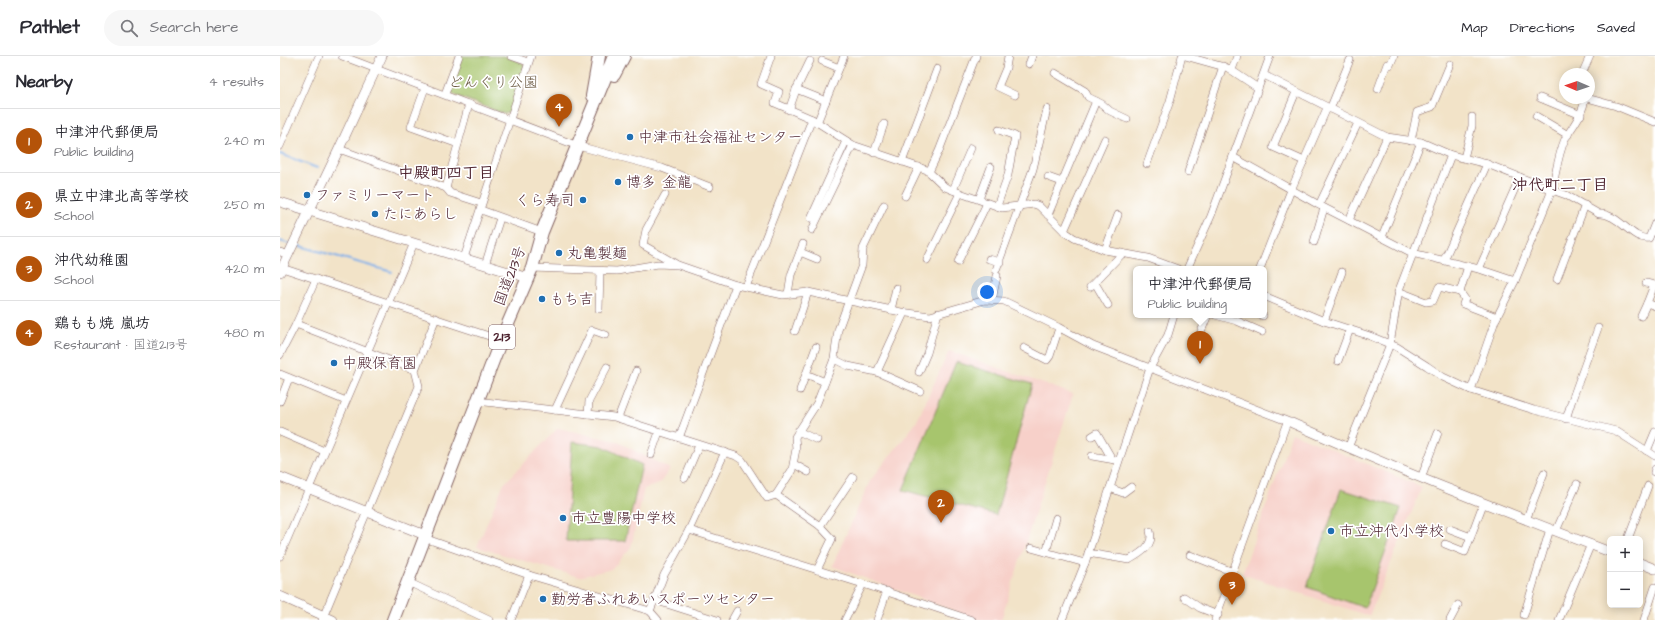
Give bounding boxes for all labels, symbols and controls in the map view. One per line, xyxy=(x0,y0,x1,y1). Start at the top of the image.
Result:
search box xyxy=(104,10,384,46)
text: Pathlet xyxy=(20,14,80,41)
icon: search xyxy=(118,17,140,39)
text: Search here xyxy=(150,17,238,38)
text: Map xyxy=(1461,18,1488,38)
text: Directions xyxy=(1510,18,1575,38)
text: Saved xyxy=(1597,18,1635,38)
north arrow xyxy=(1559,68,1595,104)
text: Nearby xyxy=(16,70,73,94)
park label: どんぐり公園 xyxy=(448,72,538,93)
text: 4 results xyxy=(209,73,264,91)
pin: 4 xyxy=(546,94,572,127)
text: 中津沖代郵便局 xyxy=(54,122,159,143)
place label: 中津市社会福祉センター xyxy=(638,127,802,148)
text: 1 xyxy=(28,132,30,150)
text: 240 m xyxy=(224,132,264,150)
marker: 中津市社会福祉センター xyxy=(625,132,635,142)
text: Public building xyxy=(54,143,133,161)
district label: 中殿町四丁目 xyxy=(398,162,494,184)
place label: 博多 金龍 xyxy=(626,172,692,193)
district label: 沖代町二丁目 xyxy=(1512,174,1608,196)
marker: 博多 金龍 xyxy=(613,177,623,187)
place label: ファミリーマート xyxy=(315,185,435,206)
text: 県立中津北高等学校 xyxy=(54,186,189,207)
marker: ファミリーマート xyxy=(302,190,312,200)
place label: くら寿司 xyxy=(515,190,575,211)
marker: くら寿司 xyxy=(578,195,588,205)
text: 2 xyxy=(25,196,33,214)
text: 250 m xyxy=(224,196,264,214)
place label: たにあらし xyxy=(383,204,458,225)
text: School xyxy=(54,207,94,225)
marker: たにあらし xyxy=(370,209,380,219)
street label: 国道213号 xyxy=(489,243,531,309)
place label: 丸亀製麺 xyxy=(567,243,627,264)
marker: 丸亀製麺 xyxy=(554,248,564,258)
text: 沖代幼稚園 xyxy=(54,250,129,271)
text: 3 xyxy=(26,260,32,278)
text: 420 m xyxy=(224,260,264,278)
popup xyxy=(1133,266,1267,318)
text: School xyxy=(54,271,94,289)
text: 中津沖代郵便局 xyxy=(1147,274,1253,295)
your location xyxy=(977,282,997,302)
place label: もち吉 xyxy=(550,289,594,310)
marker: もち吉 xyxy=(537,294,547,304)
text: Public building xyxy=(1147,295,1227,313)
text: 鶏もも焼 嵐坊 xyxy=(54,313,150,334)
text: 4 xyxy=(25,324,33,342)
text: 480 m xyxy=(223,324,264,342)
road number: 213 xyxy=(489,325,515,349)
pin: 1 xyxy=(1187,331,1213,364)
text: Restaurant · 国道213号 xyxy=(54,336,188,354)
place label: 中殿保育園 xyxy=(342,353,417,374)
marker: 中殿保育園 xyxy=(329,358,339,368)
pin: 2 xyxy=(928,490,954,523)
place label: 市立豊陽中学校 xyxy=(571,508,676,529)
marker: 市立豊陽中学校 xyxy=(558,513,568,523)
place label: 市立沖代小学校 xyxy=(1339,521,1444,542)
marker: 市立沖代小学校 xyxy=(1326,526,1336,536)
map controls xyxy=(1607,536,1643,608)
button: + xyxy=(1607,536,1643,572)
pin: 3 xyxy=(1219,572,1245,605)
button: − xyxy=(1607,572,1643,608)
place label: 勤労者ふれあいスポーツセンター xyxy=(551,589,775,610)
marker: 勤労者ふれあいスポーツセンター xyxy=(538,594,548,604)

